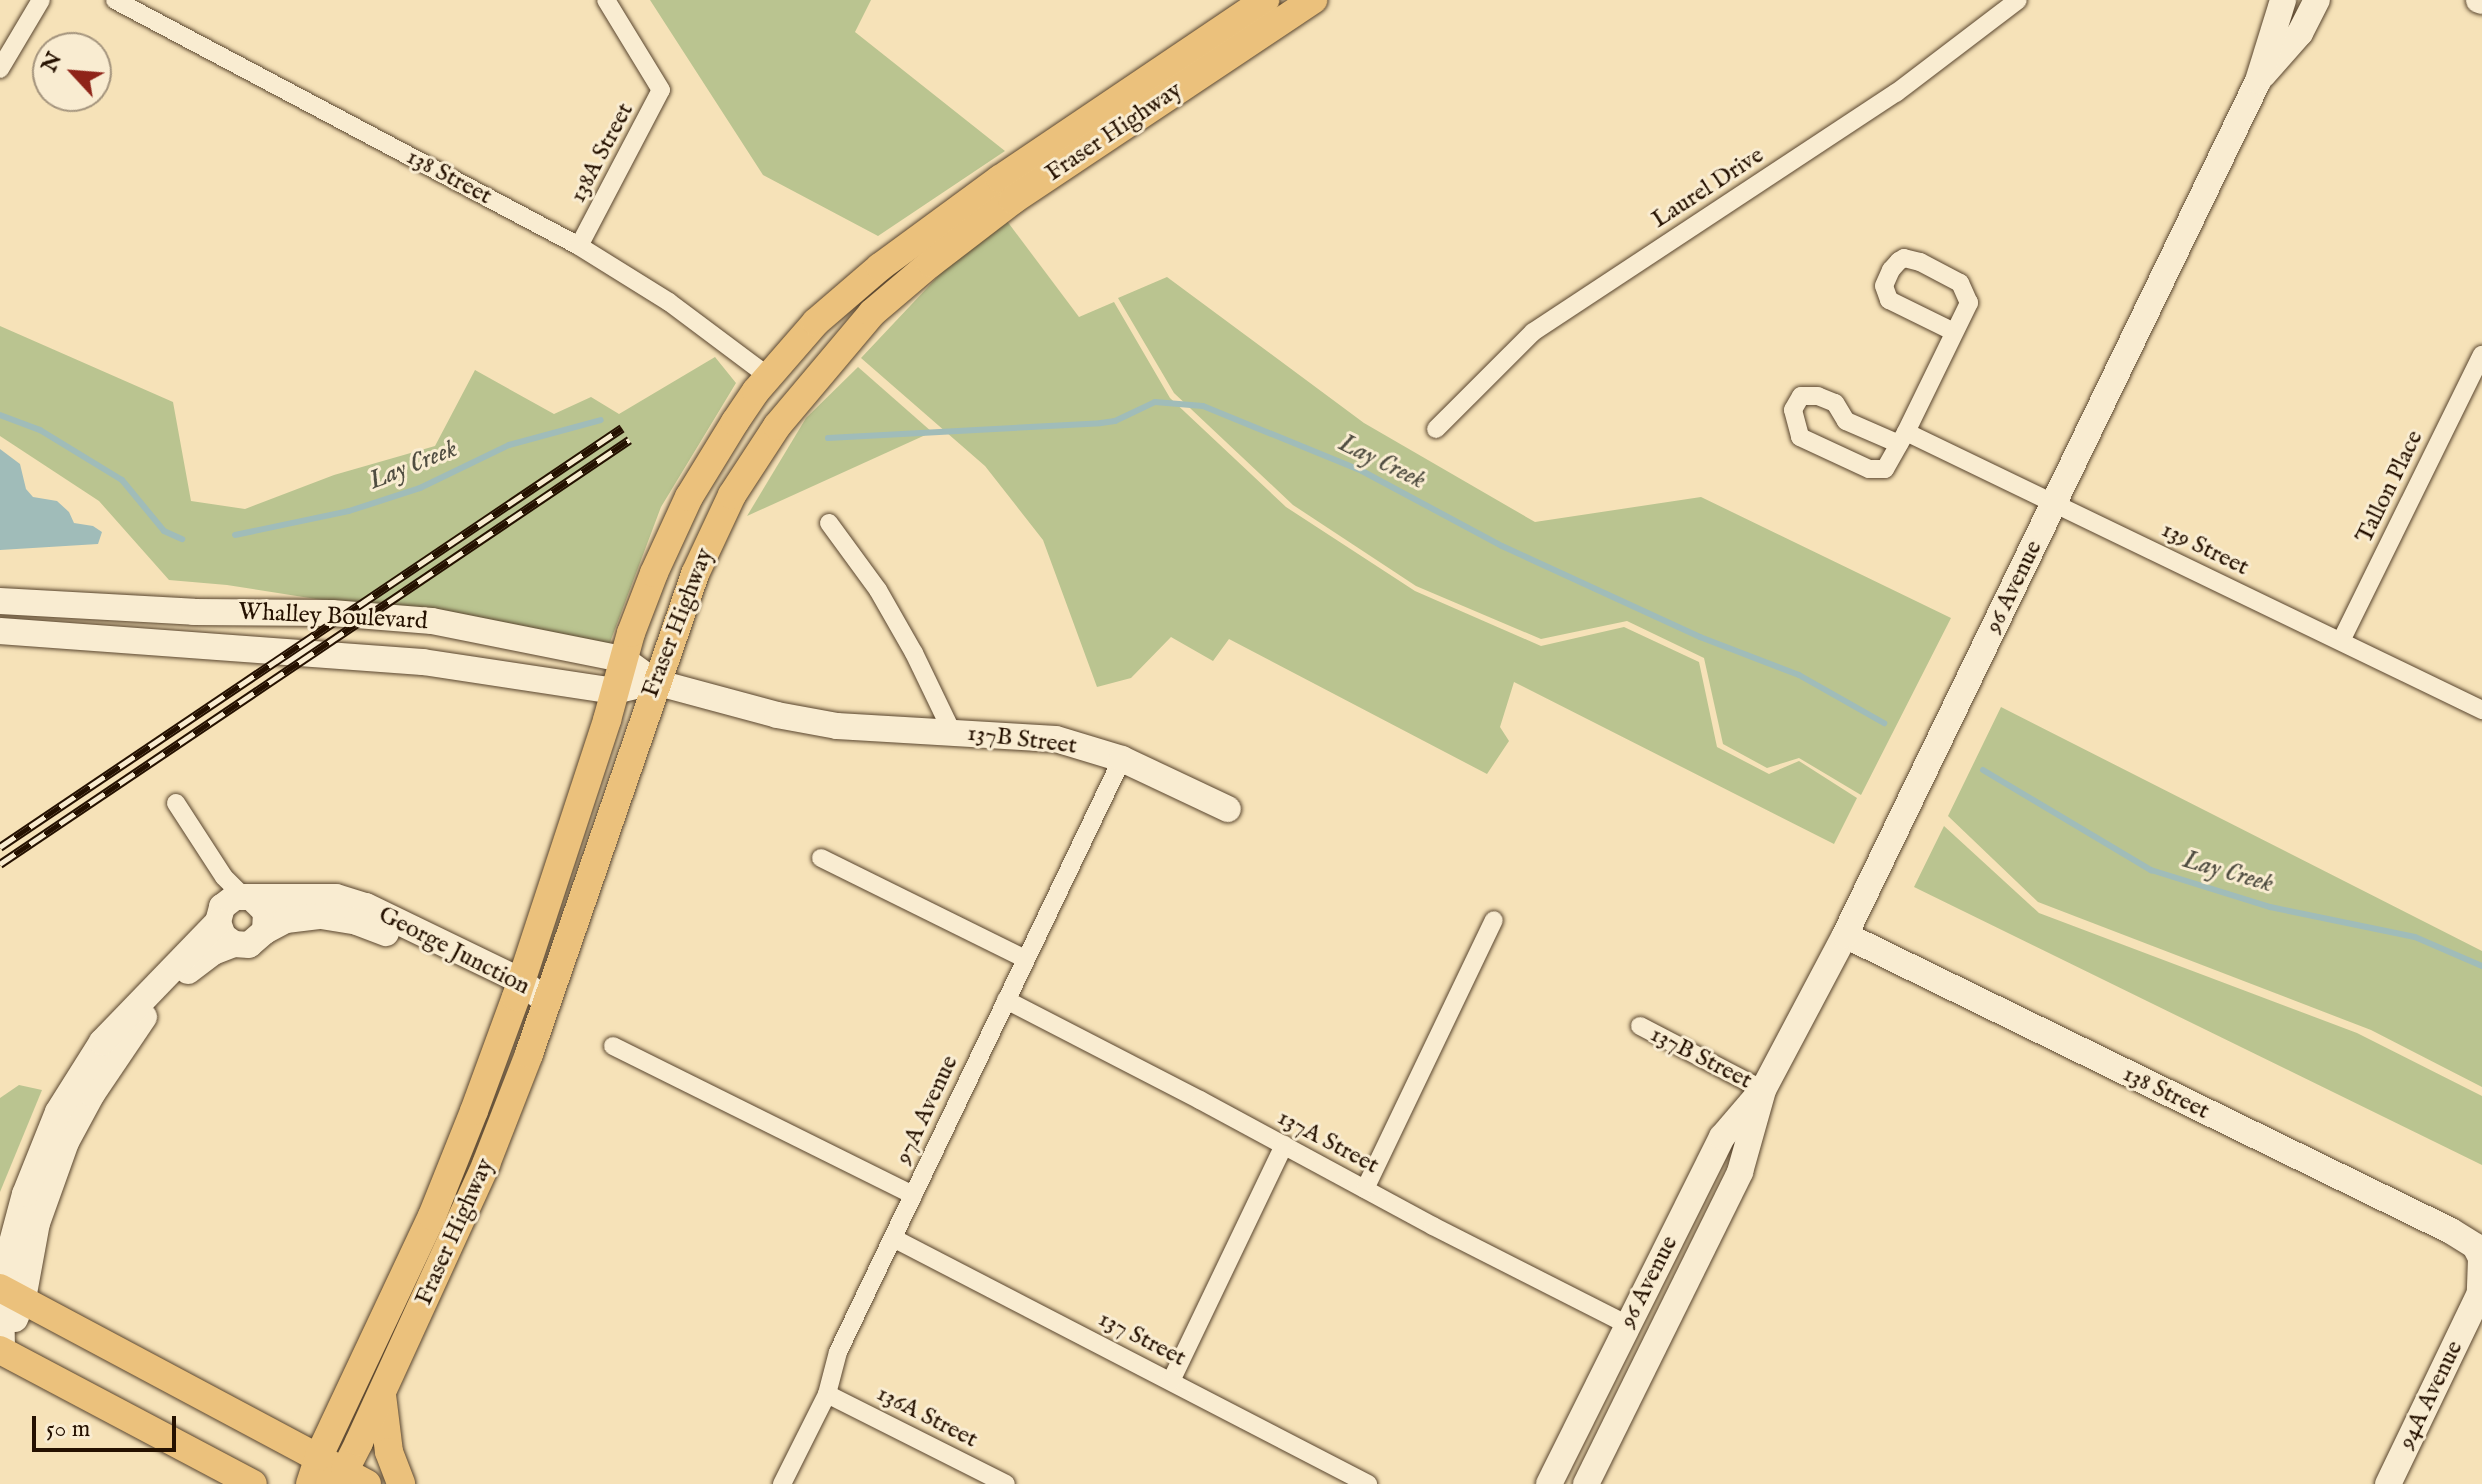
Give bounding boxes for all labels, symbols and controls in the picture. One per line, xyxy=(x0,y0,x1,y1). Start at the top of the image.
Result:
north arrow xyxy=(32,32,112,112)
text: N xyxy=(35,48,69,77)
street label: Fraser Highway xyxy=(1041,76,1187,188)
street label: 138A Street xyxy=(564,98,640,208)
street label: Laurel Drive xyxy=(1647,141,1769,235)
street label: 138 Street xyxy=(402,143,496,211)
street label: Tallon Place xyxy=(2350,426,2430,548)
water label: Lay Creek xyxy=(1334,428,1430,496)
water label: Lay Creek xyxy=(364,433,462,497)
street label: 139 Street xyxy=(2157,516,2253,582)
street label: 96 Avenue xyxy=(1979,536,2049,638)
street label: Fraser Highway xyxy=(636,544,720,702)
street label: Whalley Boulevard xyxy=(238,598,428,636)
street label: 137B Street xyxy=(966,719,1078,761)
water label: Lay Creek xyxy=(2179,844,2277,900)
street label: George Junction xyxy=(374,901,534,1001)
street label: 137B Street xyxy=(1646,1020,1756,1096)
street label: 97A Avenue xyxy=(889,1051,965,1169)
street label: 138 Street xyxy=(2118,1060,2214,1126)
street label: 137A Street xyxy=(1273,1103,1383,1181)
street label: Fraser Highway xyxy=(410,1154,500,1310)
street label: 96 Avenue xyxy=(1614,1231,1684,1333)
street label: 137 Street xyxy=(1094,1305,1190,1373)
street label: 94A Avenue xyxy=(2392,1336,2470,1454)
street label: 136A Street xyxy=(872,1379,982,1455)
scale bar xyxy=(36,1400,180,1450)
text: 50 m xyxy=(46,1414,90,1445)

